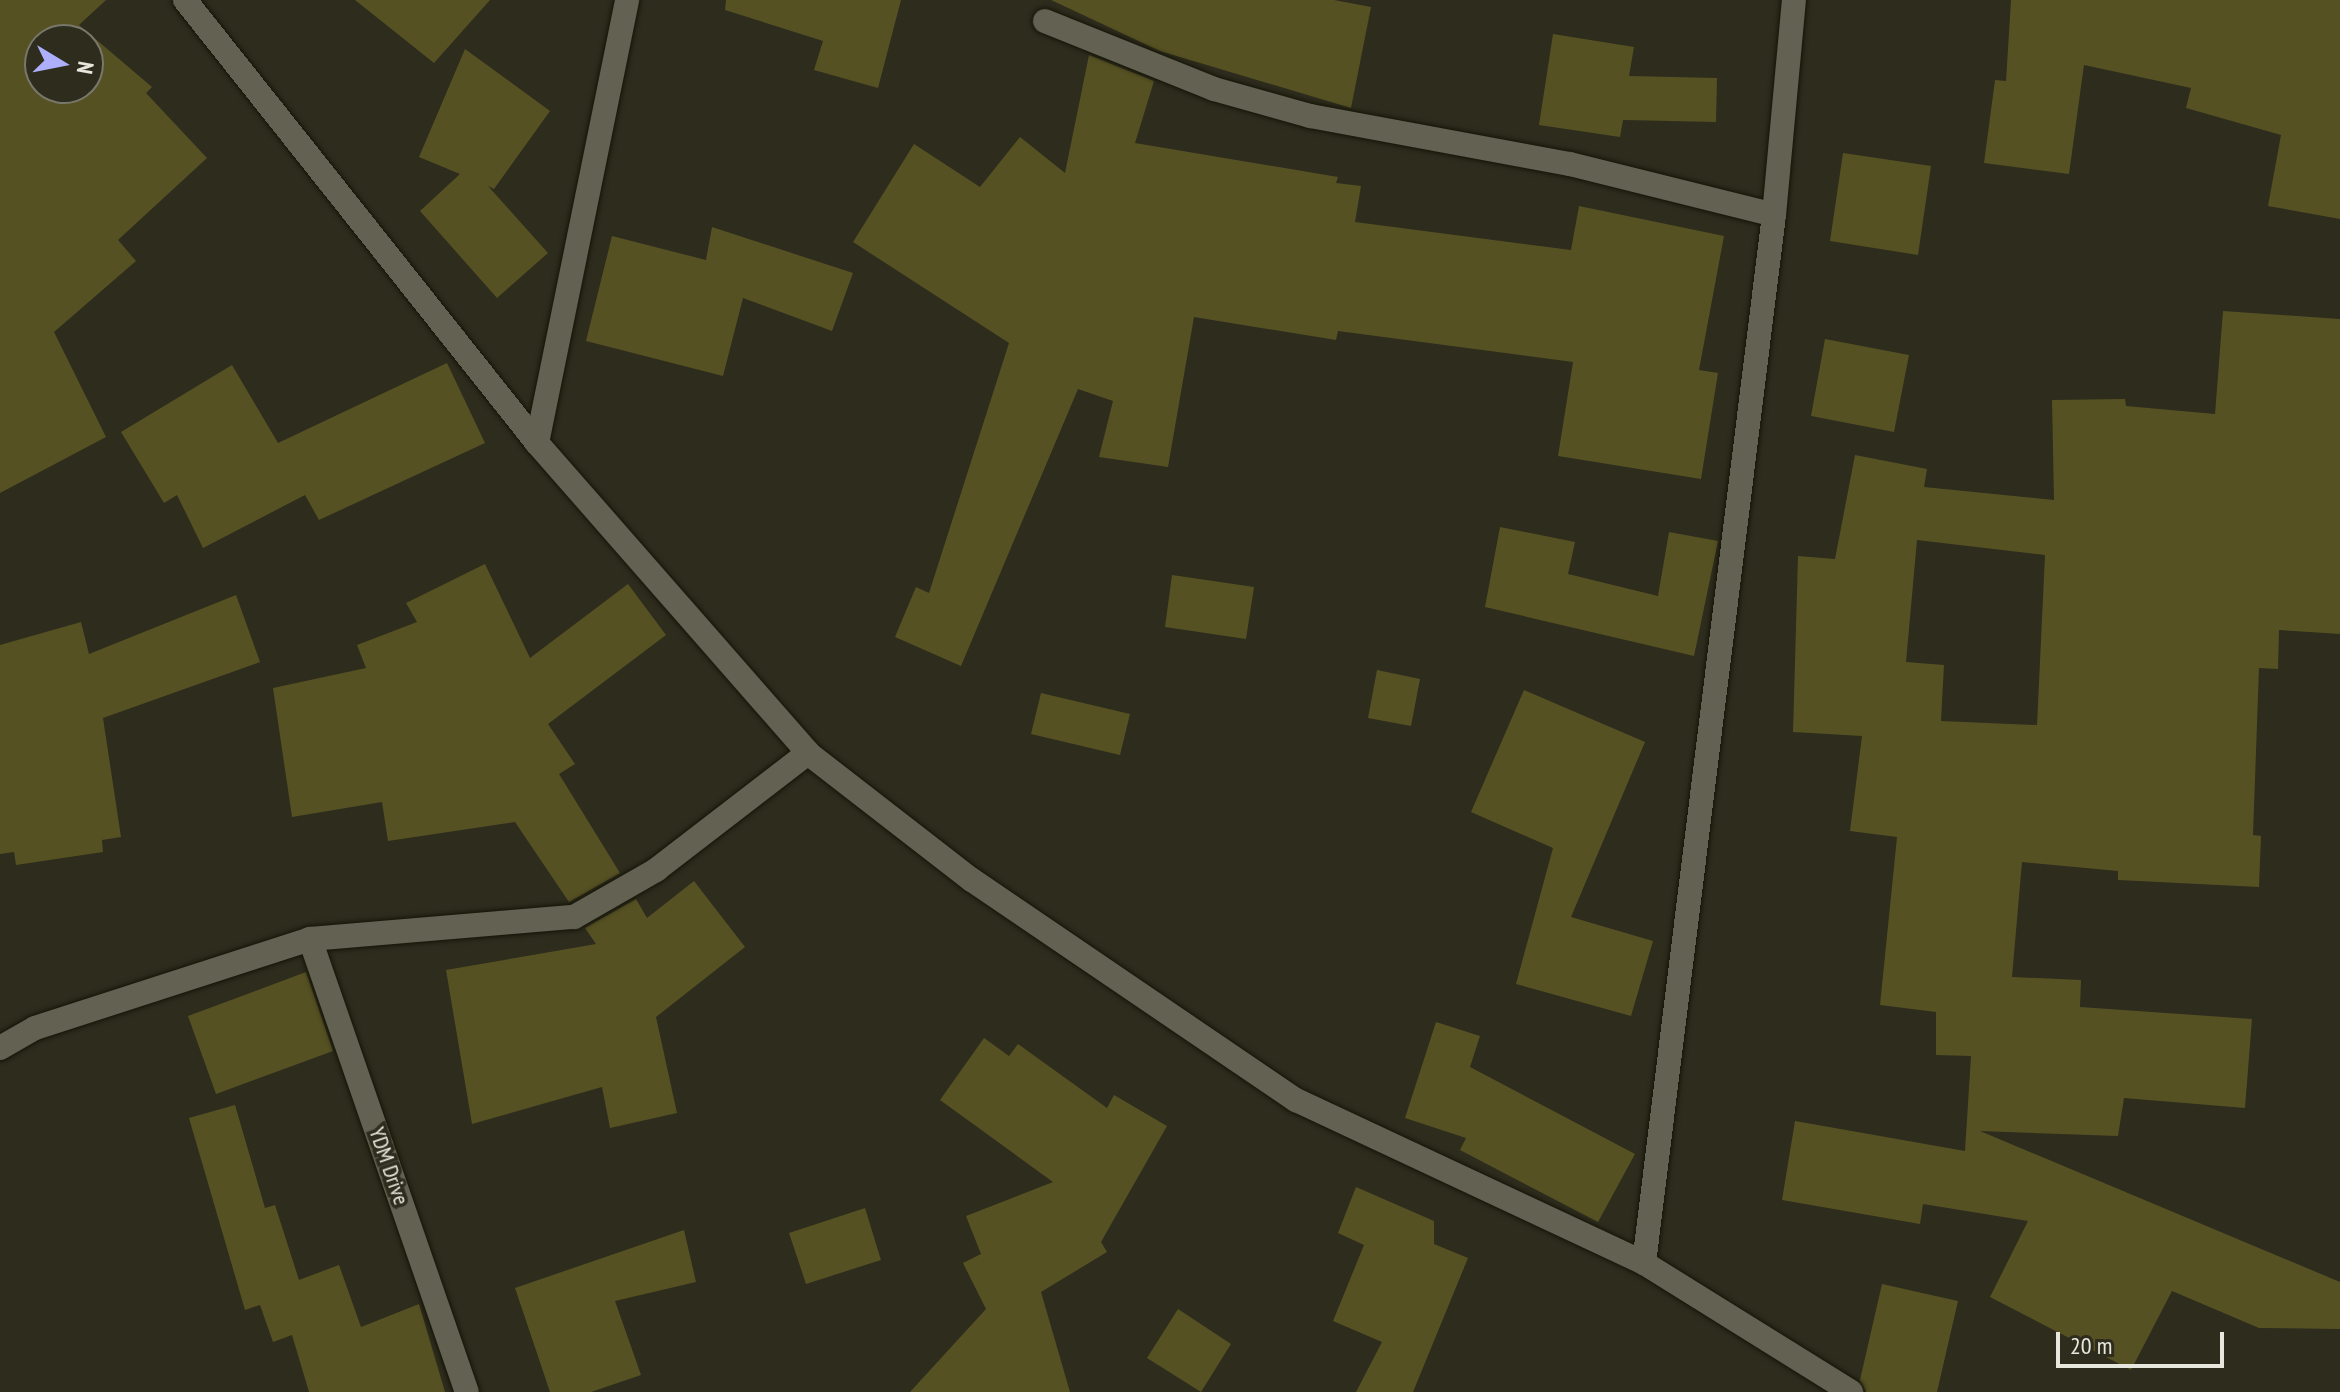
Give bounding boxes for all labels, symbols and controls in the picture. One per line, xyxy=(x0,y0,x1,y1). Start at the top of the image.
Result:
north arrow xyxy=(24,24,104,104)
text: N xyxy=(71,60,100,76)
street label: YDM Drive xyxy=(363,1124,415,1208)
scale bar xyxy=(2060,1316,2228,1366)
text: 20 m xyxy=(2070,1330,2112,1361)

